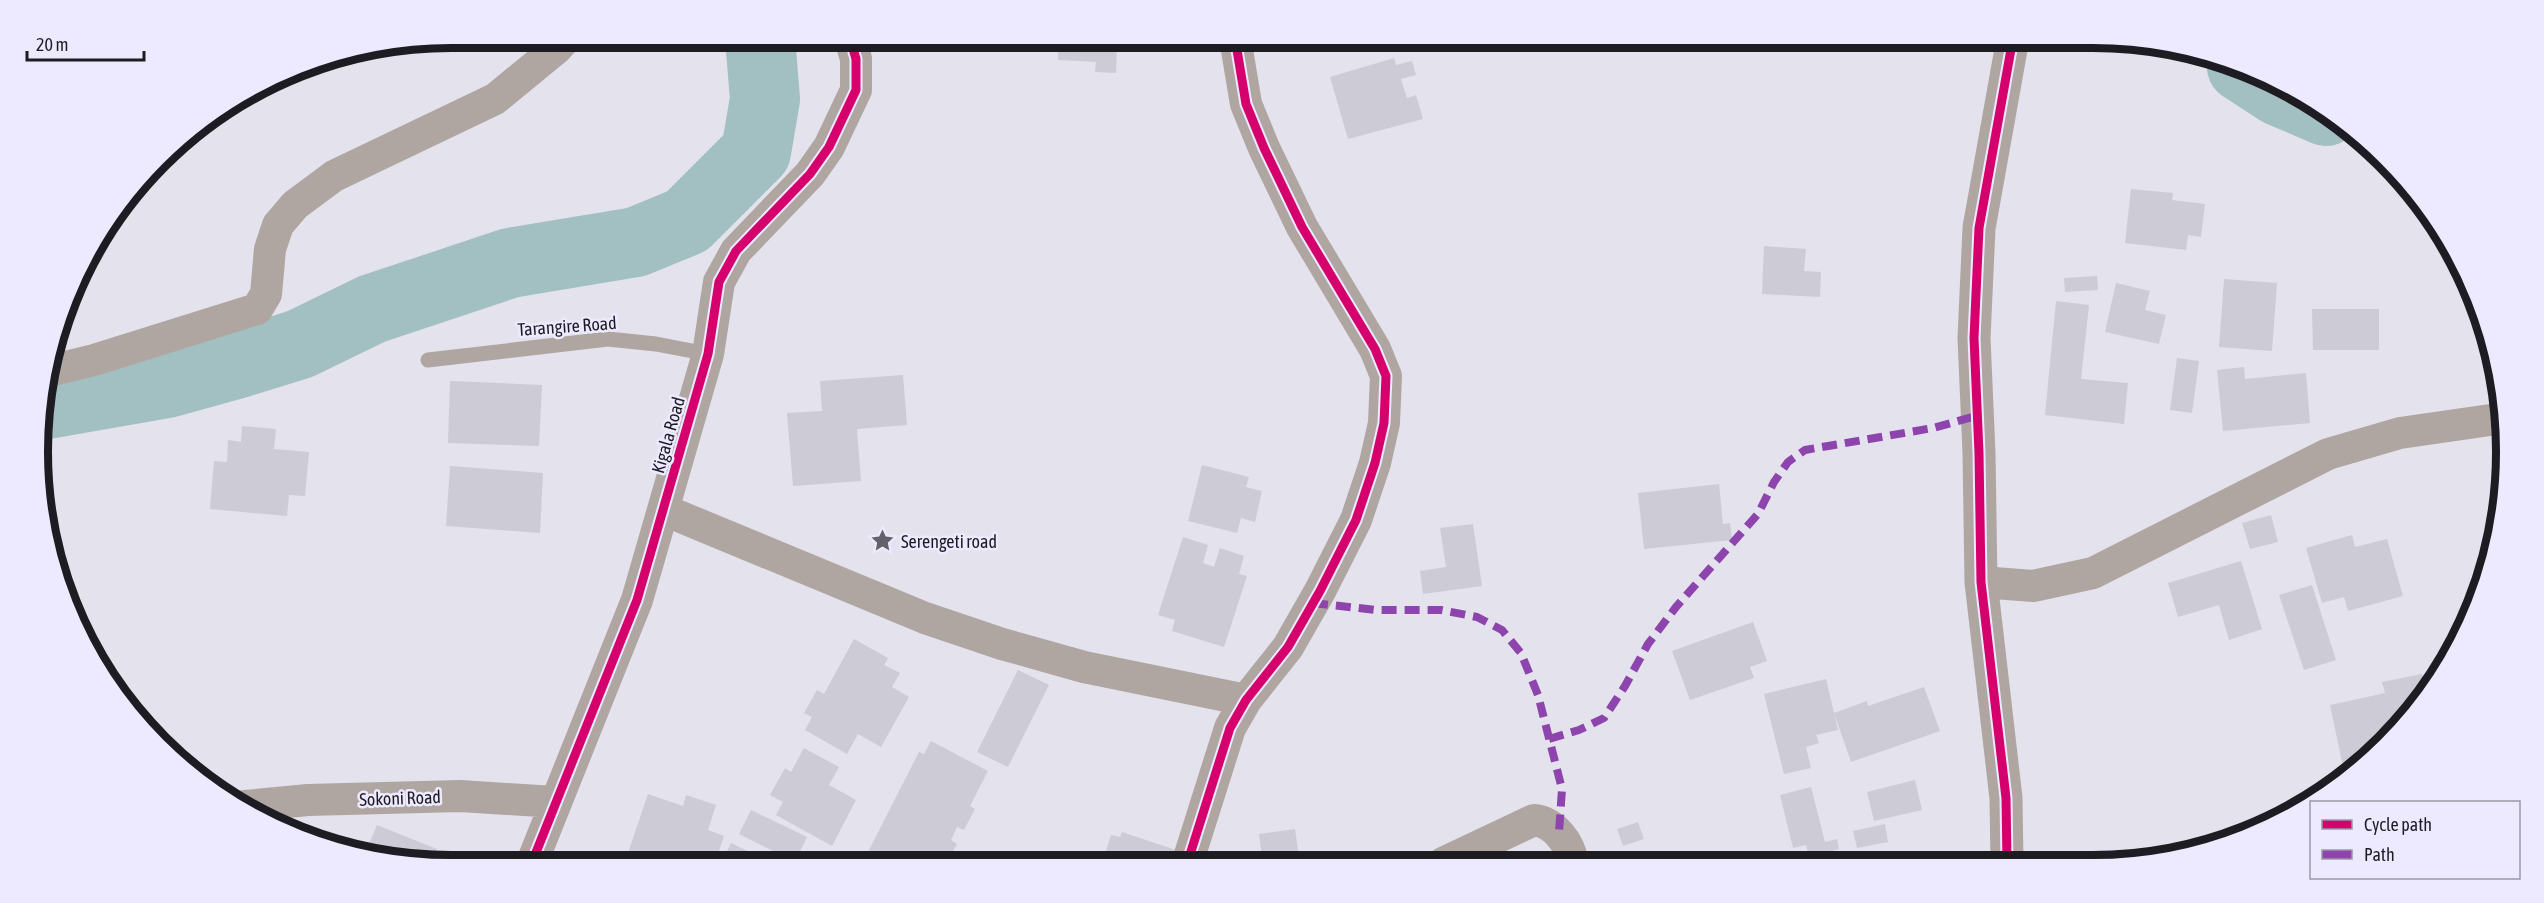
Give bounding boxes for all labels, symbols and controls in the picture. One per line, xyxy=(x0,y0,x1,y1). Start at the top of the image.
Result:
scale bar xyxy=(27,24,144,62)
text: 20 m xyxy=(36,34,68,55)
street label: Tarangire Road xyxy=(517,312,617,340)
street label: Kigala Road xyxy=(647,394,689,476)
place icon: Serengeti road xyxy=(870,528,896,554)
place label: Serengeti road xyxy=(901,531,997,552)
street label: Sokoni Road xyxy=(359,786,441,810)
legend xyxy=(2310,801,2520,879)
text: Cycle path xyxy=(2364,814,2432,835)
text: Path xyxy=(2364,844,2395,865)

